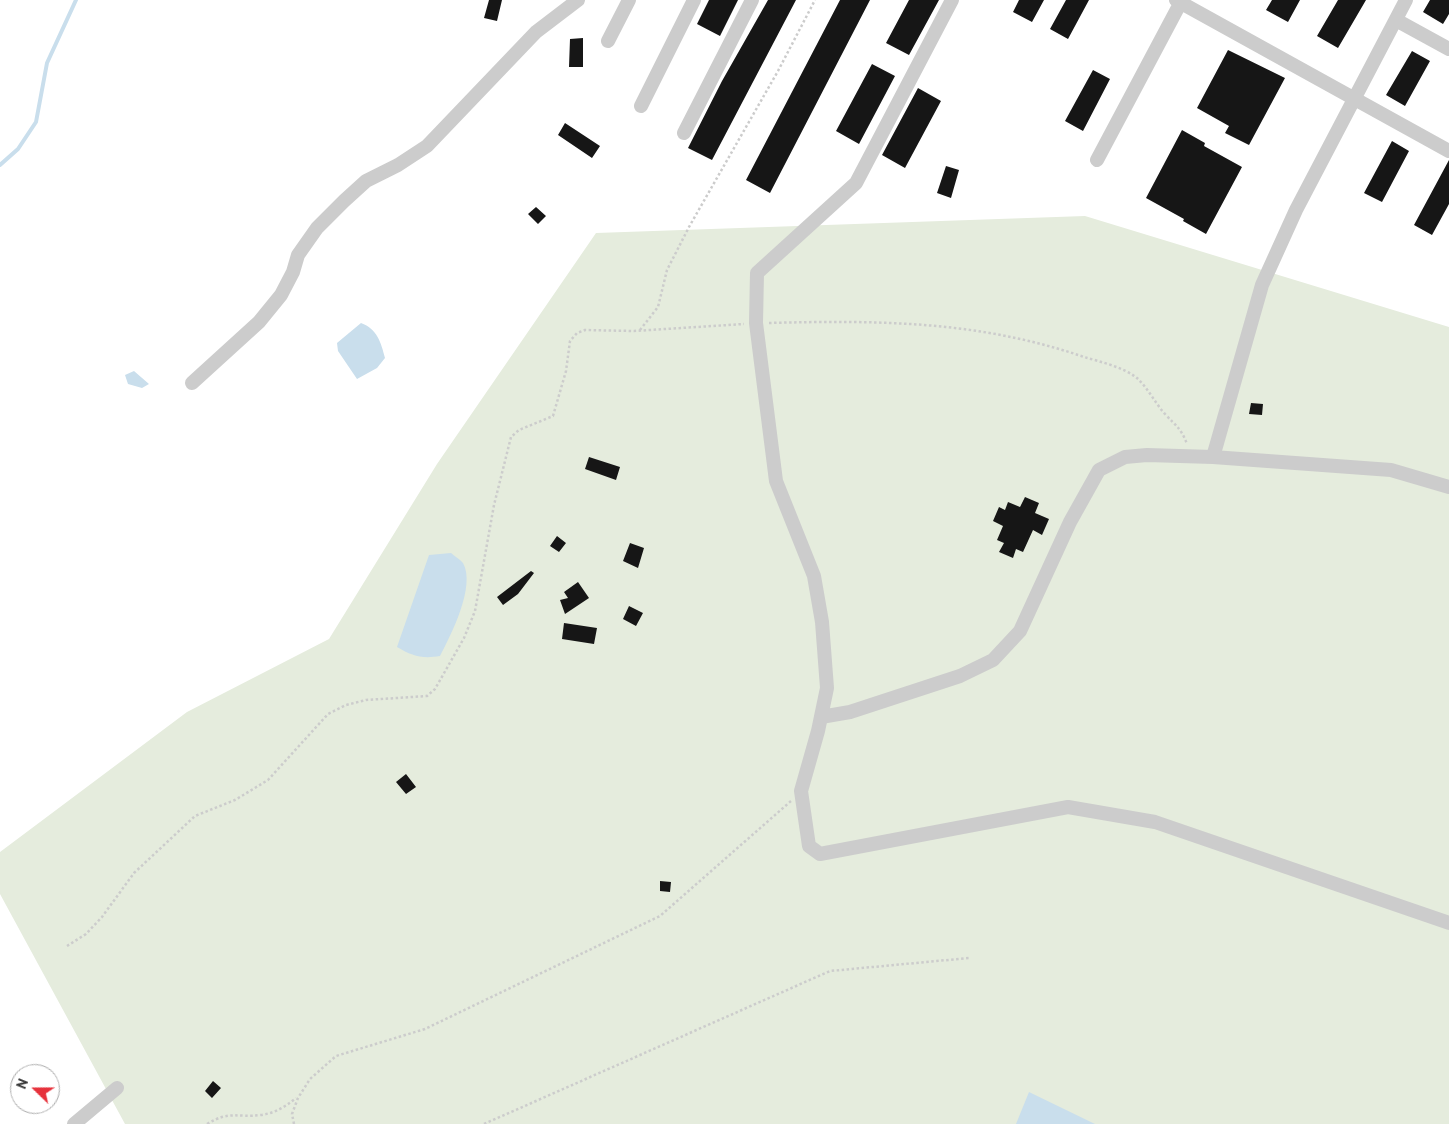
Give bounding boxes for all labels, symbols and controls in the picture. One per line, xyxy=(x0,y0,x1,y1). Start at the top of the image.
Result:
north arrow xyxy=(10,1064,60,1114)
text: N xyxy=(12,1076,32,1091)

